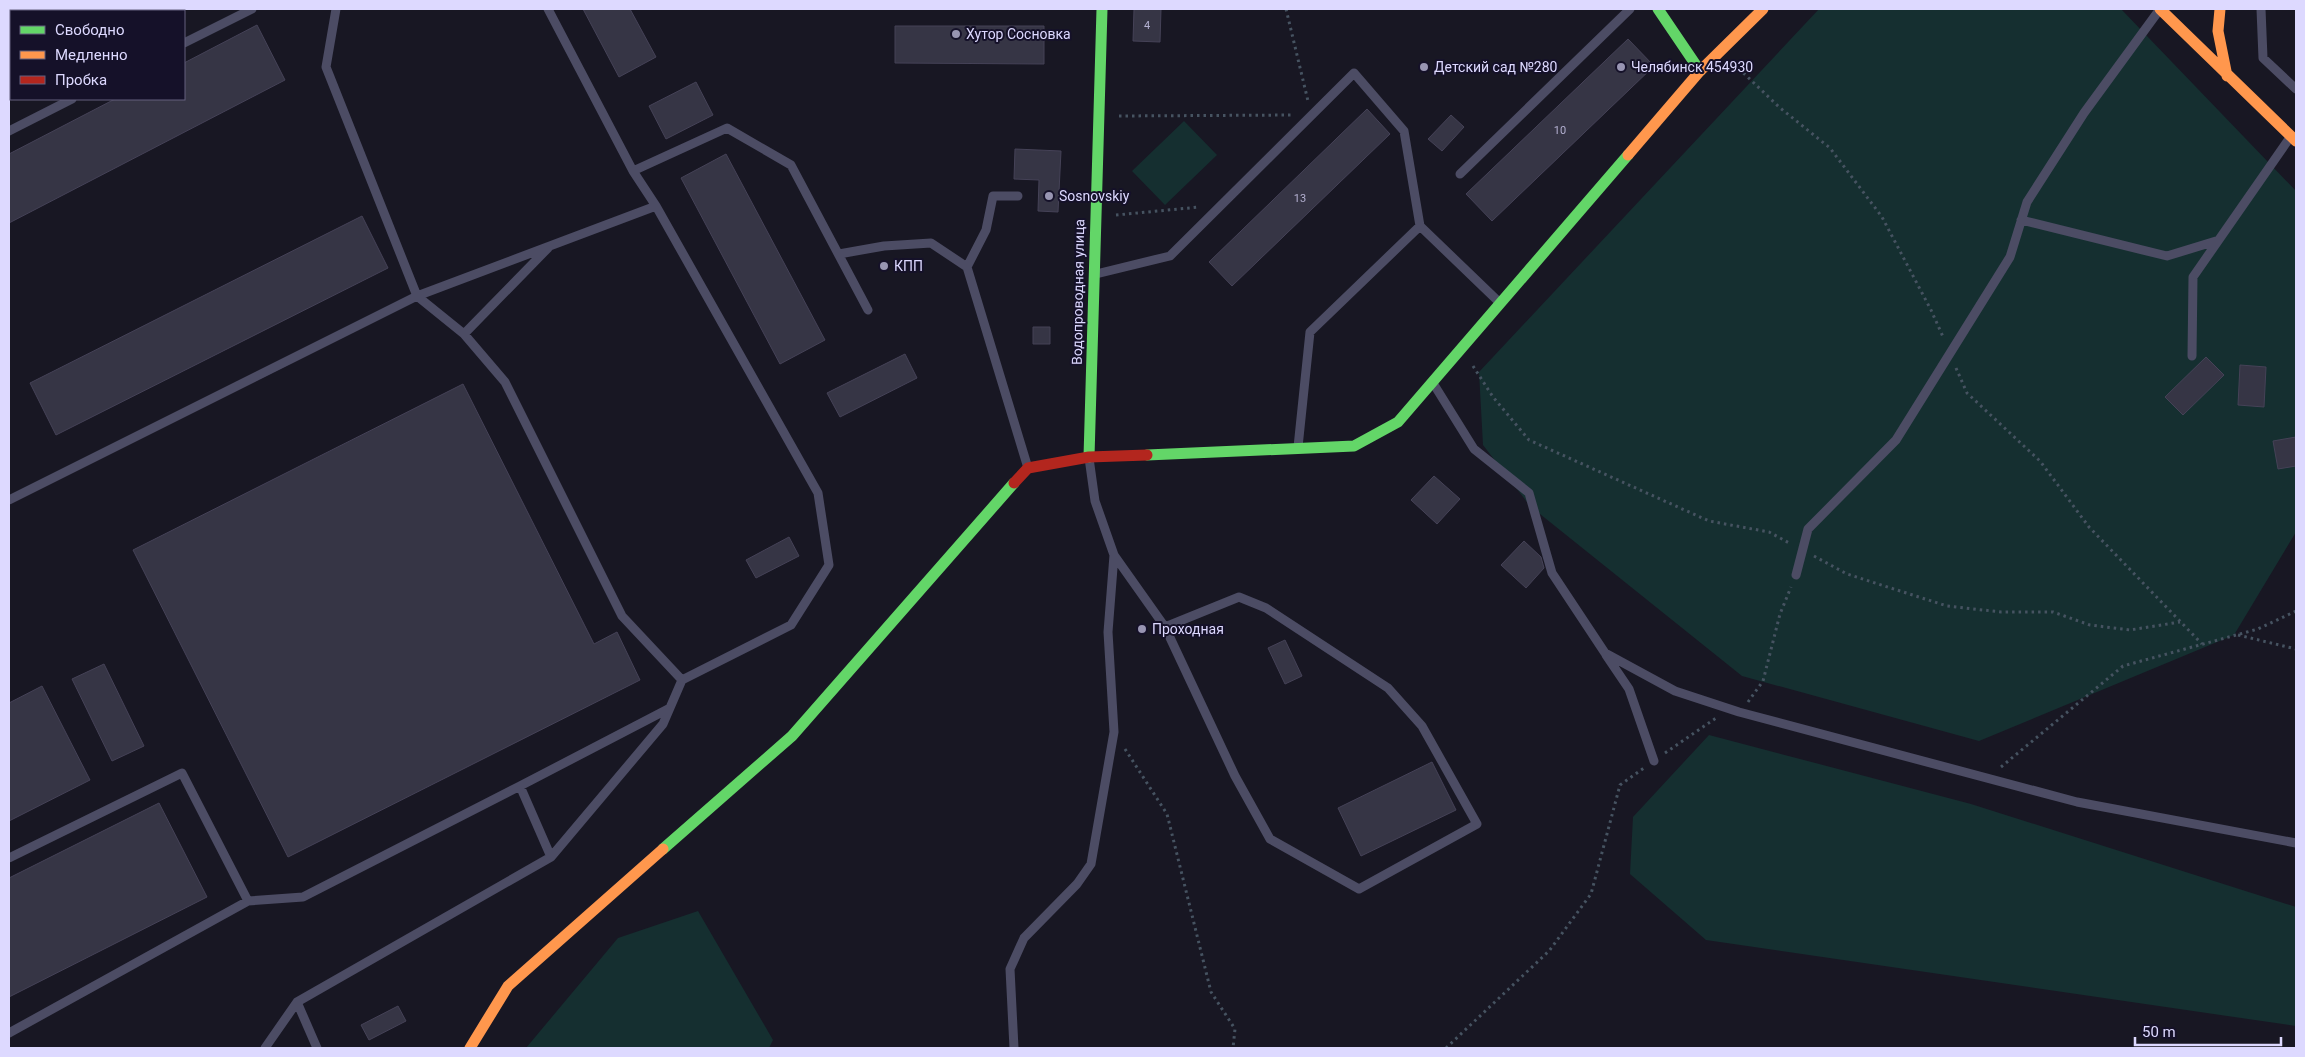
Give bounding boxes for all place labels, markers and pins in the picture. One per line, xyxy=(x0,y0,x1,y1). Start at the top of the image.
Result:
place label: Хутор Сосновка xyxy=(966,26,1071,42)
marker: Хутор Сосновка xyxy=(950,28,962,40)
place label: Детский сад №280 xyxy=(1434,59,1558,75)
place label: Челябинск 454930 xyxy=(1631,59,1753,75)
marker: Детский сад №280 xyxy=(1418,61,1430,73)
marker: Челябинск 454930 xyxy=(1615,61,1627,73)
place label: Sosnovskiy xyxy=(1059,188,1130,204)
marker: Sosnovskiy xyxy=(1043,190,1055,202)
place label: КПП xyxy=(894,258,923,274)
marker: КПП xyxy=(878,260,890,272)
place label: Проходная xyxy=(1152,621,1224,637)
marker: Проходная xyxy=(1136,623,1148,635)

